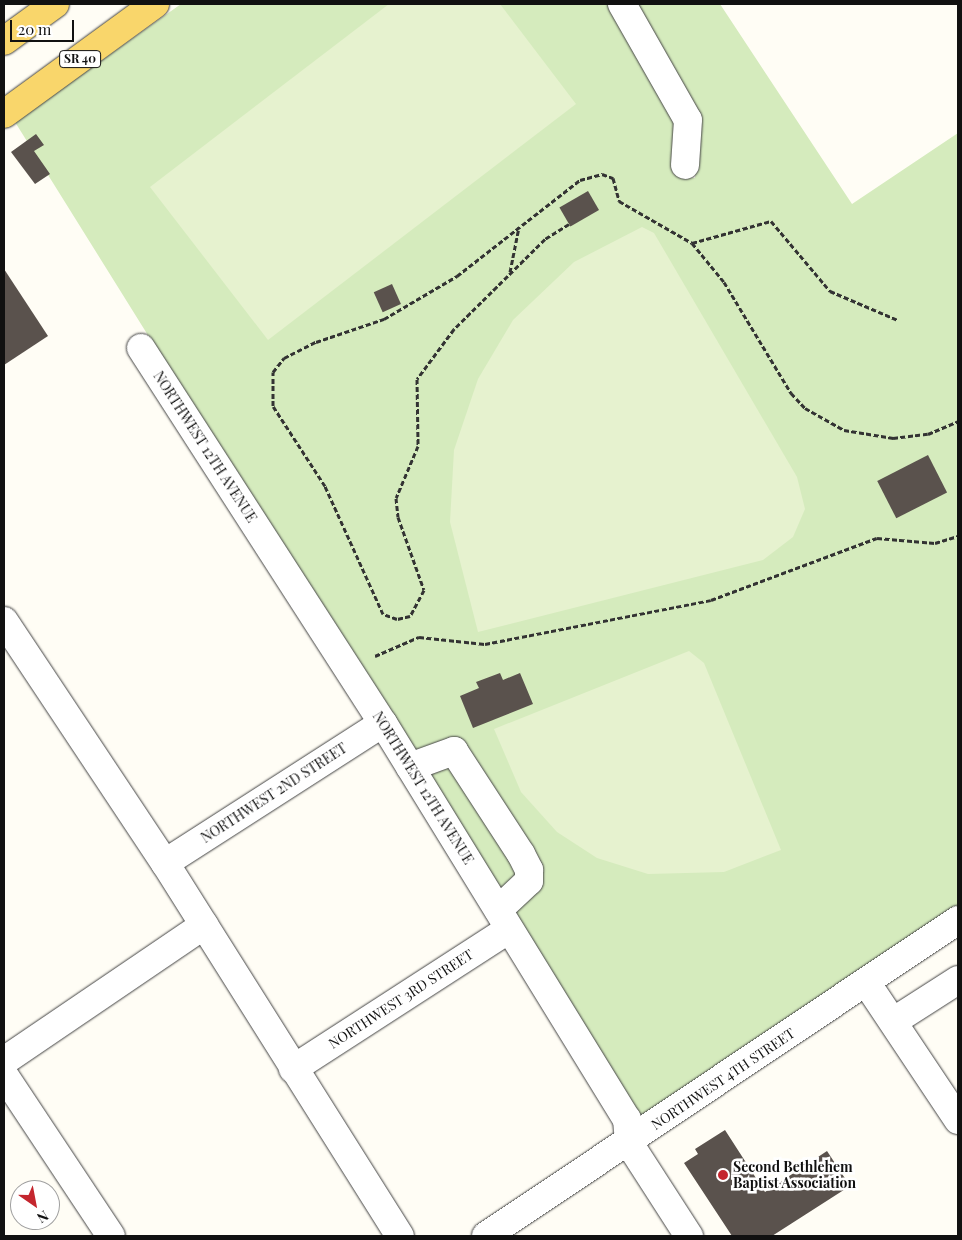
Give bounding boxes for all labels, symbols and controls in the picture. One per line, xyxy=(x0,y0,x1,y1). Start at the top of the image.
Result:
scale bar xyxy=(12,10,76,42)
text: 20 m xyxy=(18,19,51,39)
road number: SR 40 xyxy=(59,50,101,68)
street label: NORTHWEST 12TH AVENUE xyxy=(150,368,260,526)
street label: NORTHWEST 12TH AVENUE xyxy=(369,708,477,868)
street label: NORTHWEST 2ND STREET xyxy=(198,740,350,846)
street label: NORTHWEST 3RD STREET xyxy=(325,946,477,1052)
street label: NORTHWEST 4TH STREET xyxy=(648,1025,798,1133)
place label: Second Bethlehem Baptist Association xyxy=(733,1159,857,1192)
marker: Second Bethlehem Baptist Association xyxy=(717,1169,729,1181)
north arrow xyxy=(10,1180,60,1230)
text: N xyxy=(33,1206,52,1228)

